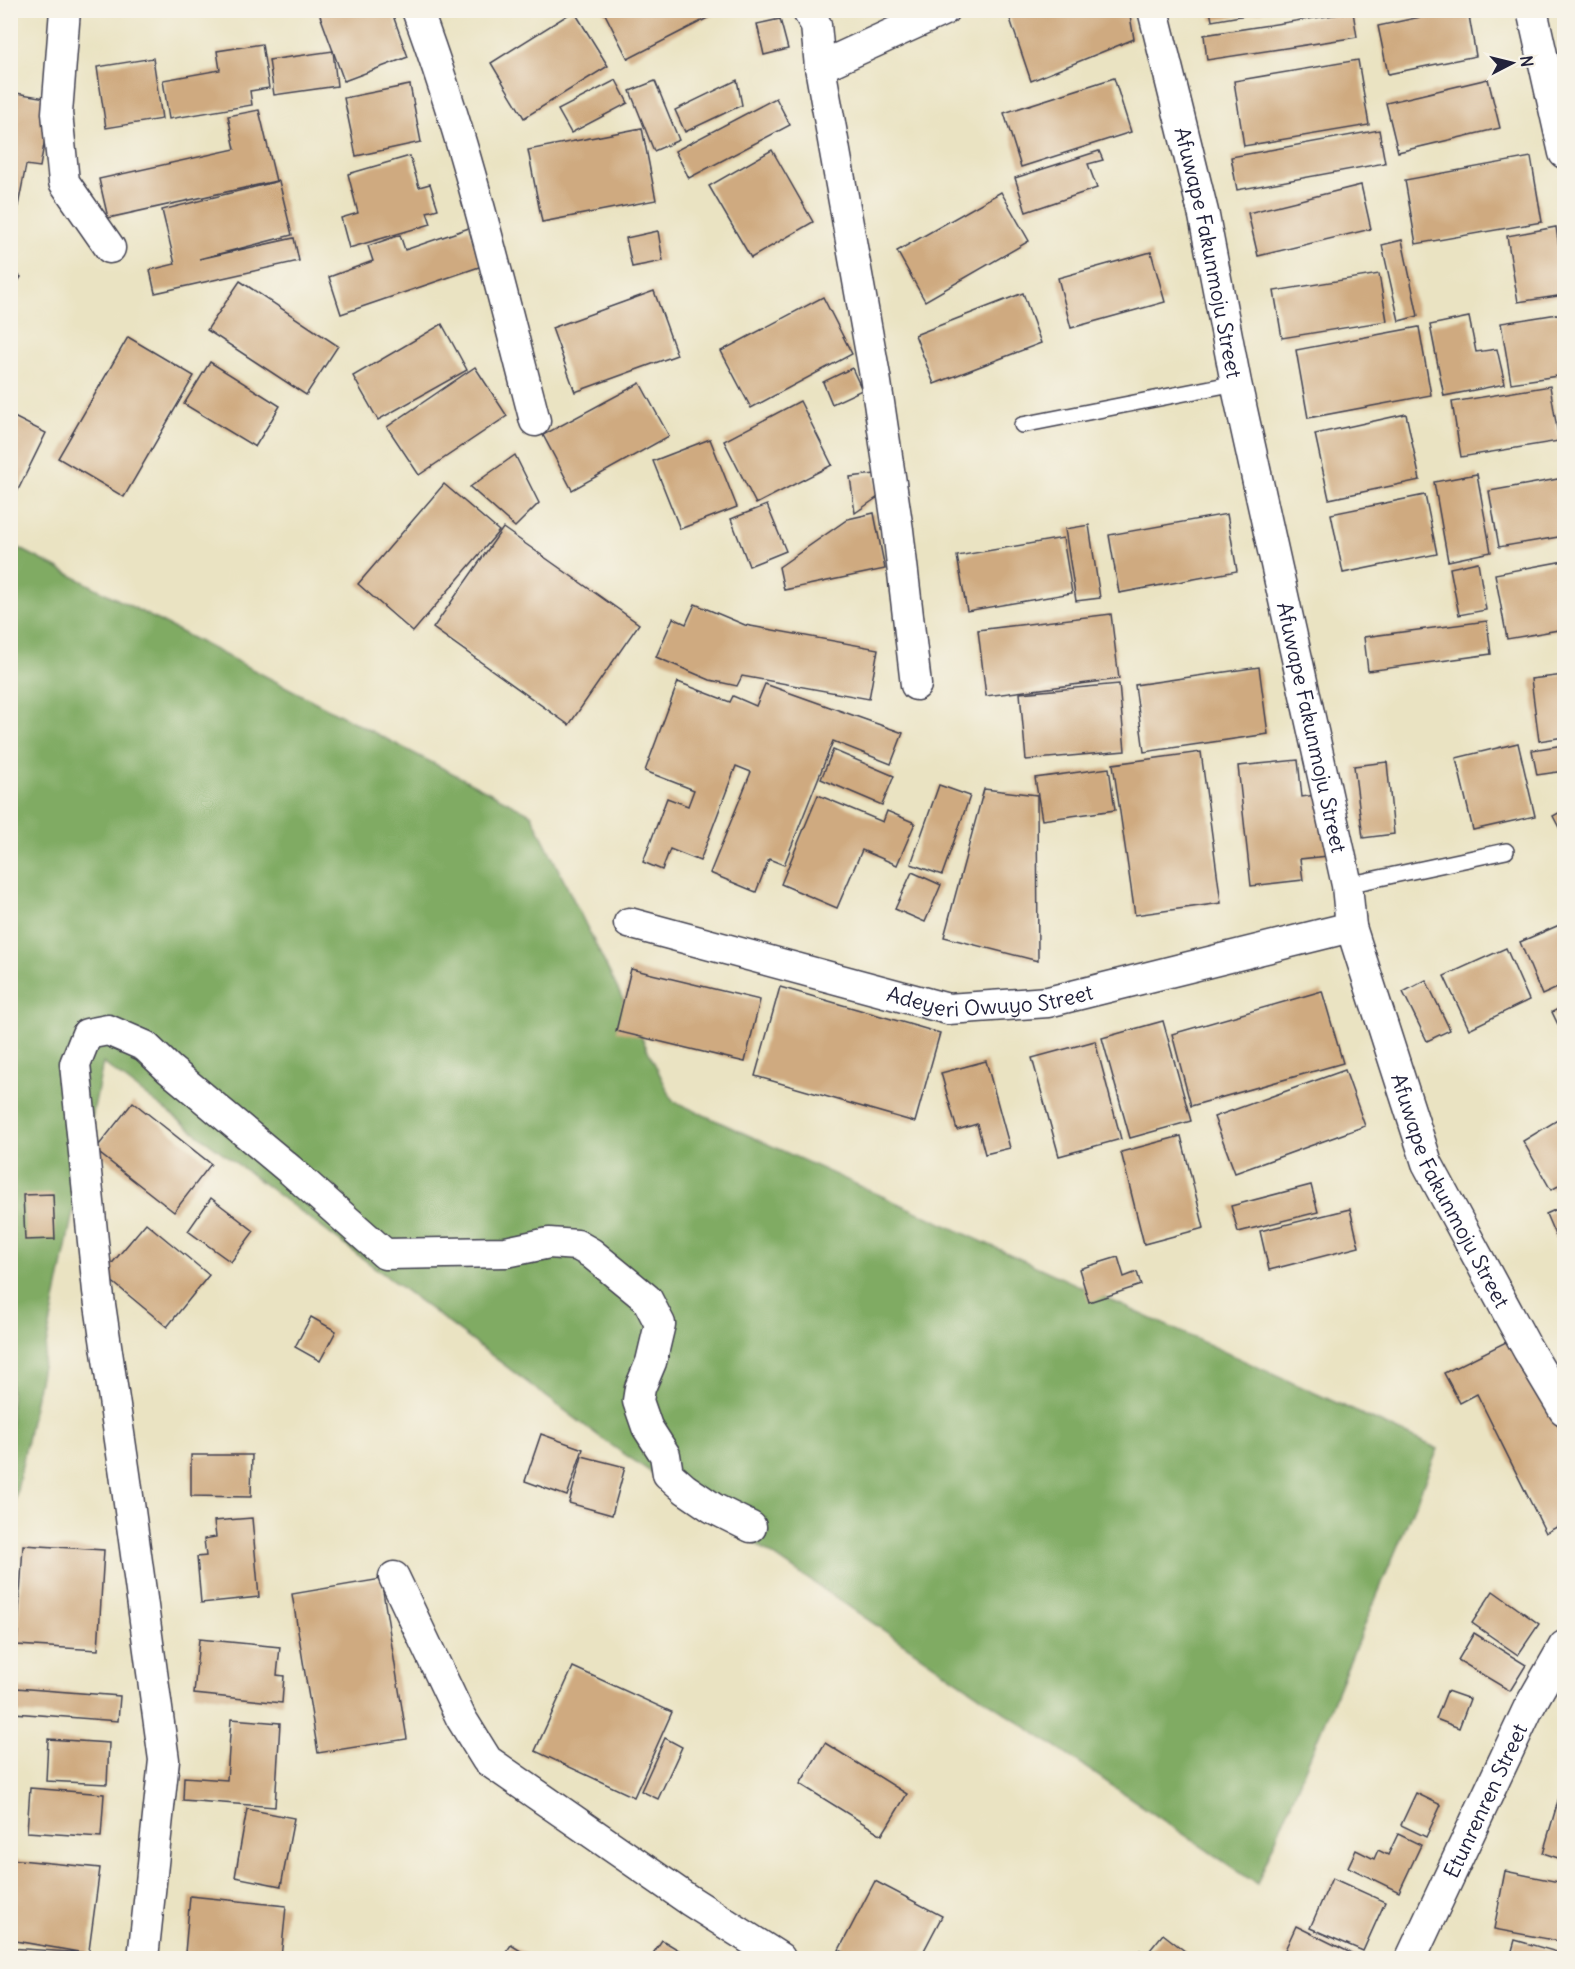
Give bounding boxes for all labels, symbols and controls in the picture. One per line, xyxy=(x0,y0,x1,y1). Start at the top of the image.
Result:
north arrow xyxy=(1482,33,1542,93)
text: N xyxy=(1516,54,1537,68)
street label: Afuwape Fakunmoju Street xyxy=(1169,124,1248,380)
street label: Afuwape Fakunmoju Street xyxy=(1271,600,1353,855)
street label: Adeyeri Owuyo Street xyxy=(884,978,1095,1023)
street label: Afuwape Fakunmoju Street xyxy=(1386,1070,1516,1312)
street label: Etunrenren Street xyxy=(1437,1719,1533,1882)

